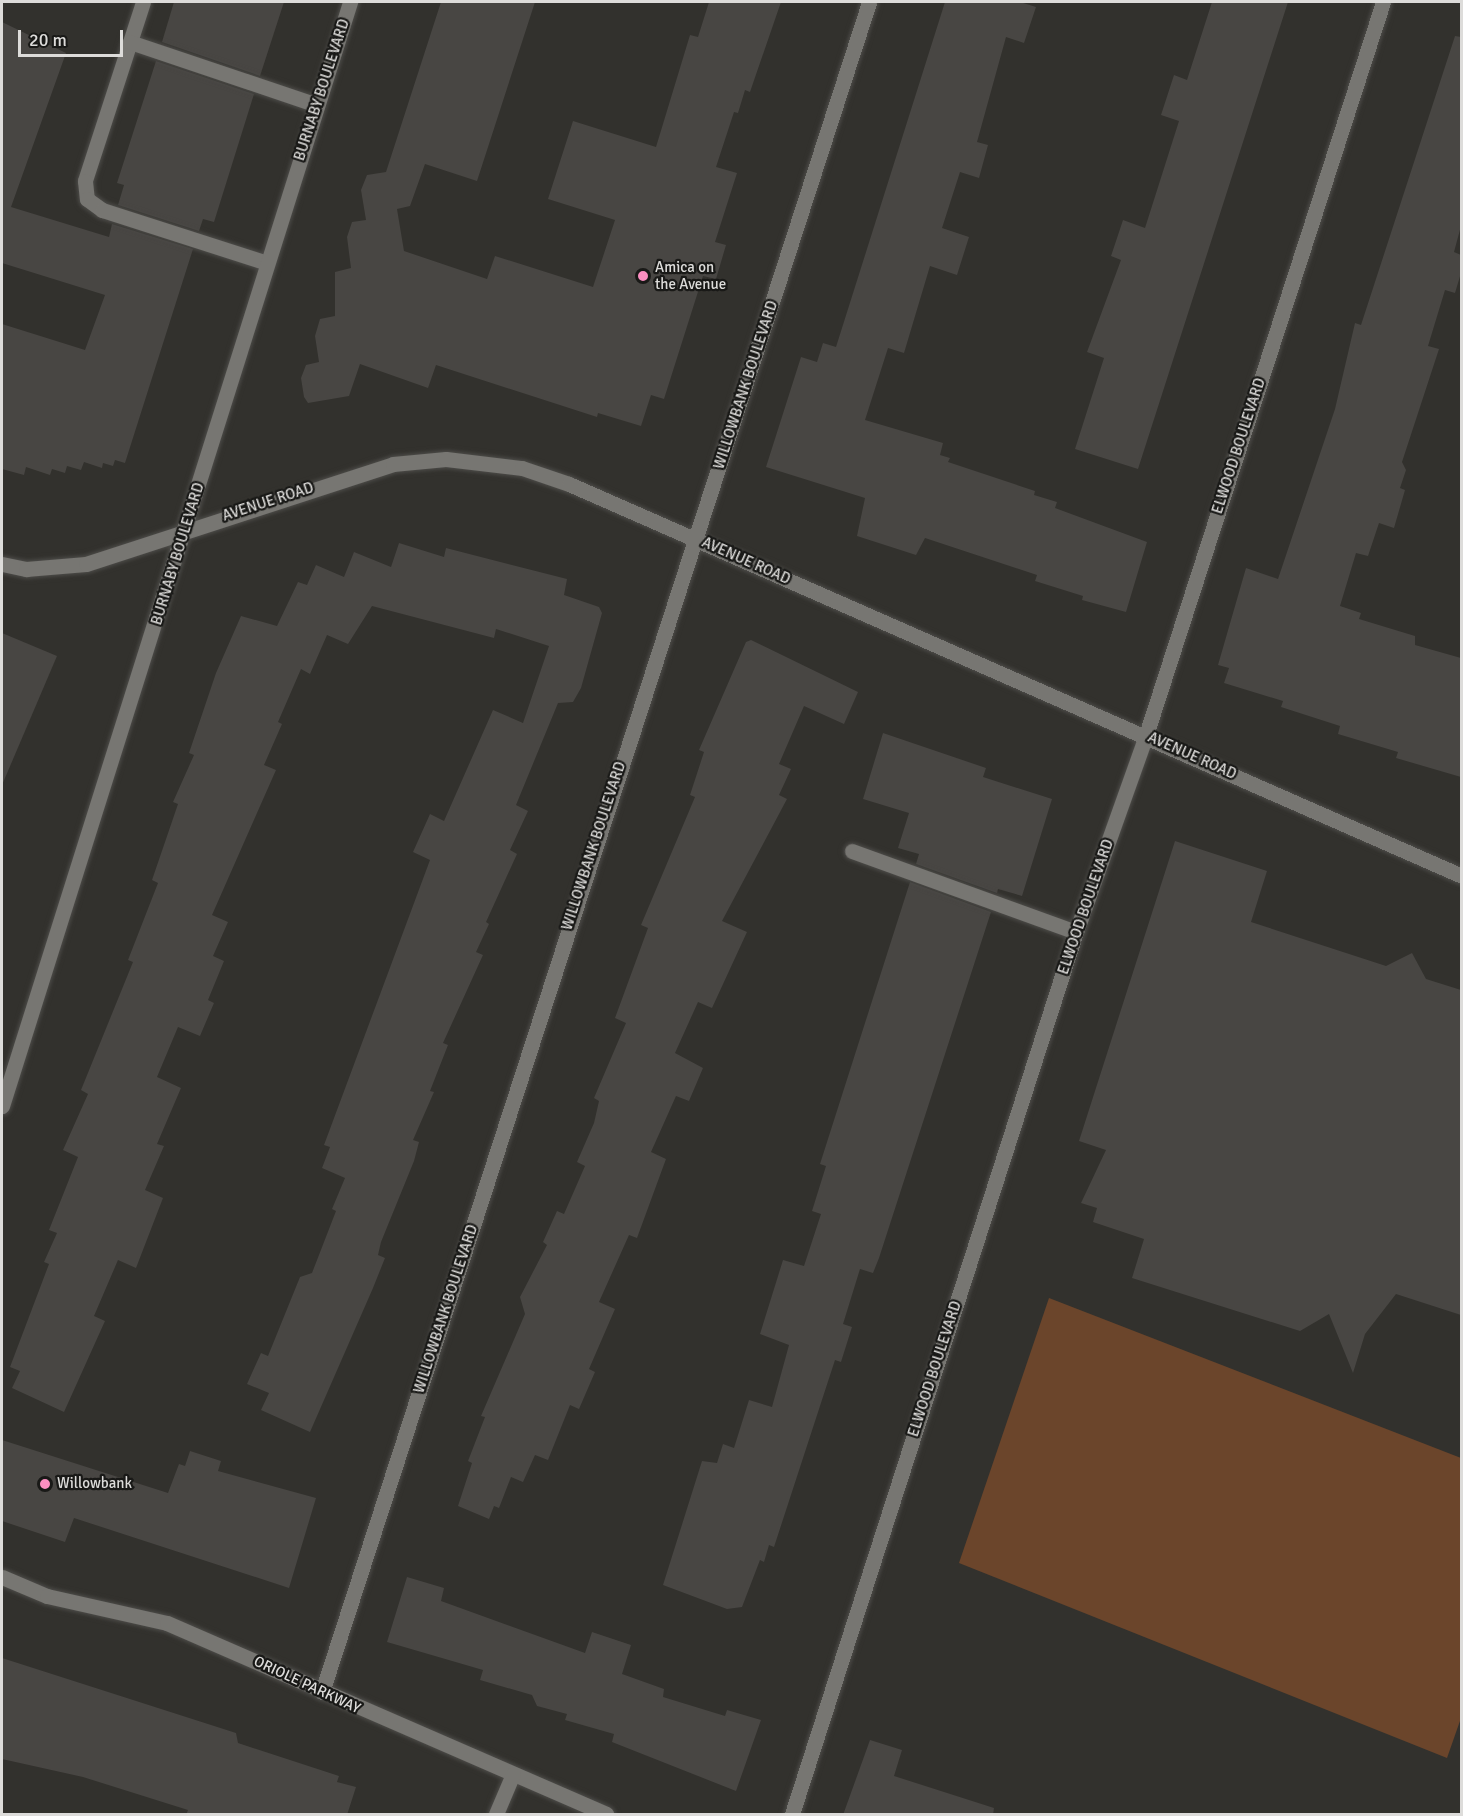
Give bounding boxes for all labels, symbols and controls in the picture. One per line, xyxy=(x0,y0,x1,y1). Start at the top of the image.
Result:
street label: BURNABY BOULEVARD xyxy=(291,17,353,163)
scale bar xyxy=(21,18,126,56)
text: 20 m xyxy=(29,29,67,51)
place label: Amica on the Avenue xyxy=(655,258,726,293)
marker: Amica on the Avenue xyxy=(636,269,650,283)
street label: WILLOWBANK BOULEVARD xyxy=(710,298,782,472)
street label: ELWOOD BOULEVARD xyxy=(1209,376,1269,516)
street label: AVENUE ROAD xyxy=(220,479,316,525)
street label: BURNABY BOULEVARD xyxy=(148,481,208,627)
street label: AVENUE ROAD xyxy=(699,533,793,589)
street label: AVENUE ROAD xyxy=(1145,728,1239,784)
street label: WILLOWBANK BOULEVARD xyxy=(558,759,630,933)
street label: ELWOOD BOULEVARD xyxy=(1054,837,1118,977)
street label: WILLOWBANK BOULEVARD xyxy=(410,1222,482,1396)
street label: ELWOOD BOULEVARD xyxy=(905,1299,965,1439)
place label: Willowbank xyxy=(57,1475,132,1493)
marker: Willowbank xyxy=(38,1477,52,1491)
street label: ORIOLE PARKWAY xyxy=(251,1652,363,1718)

